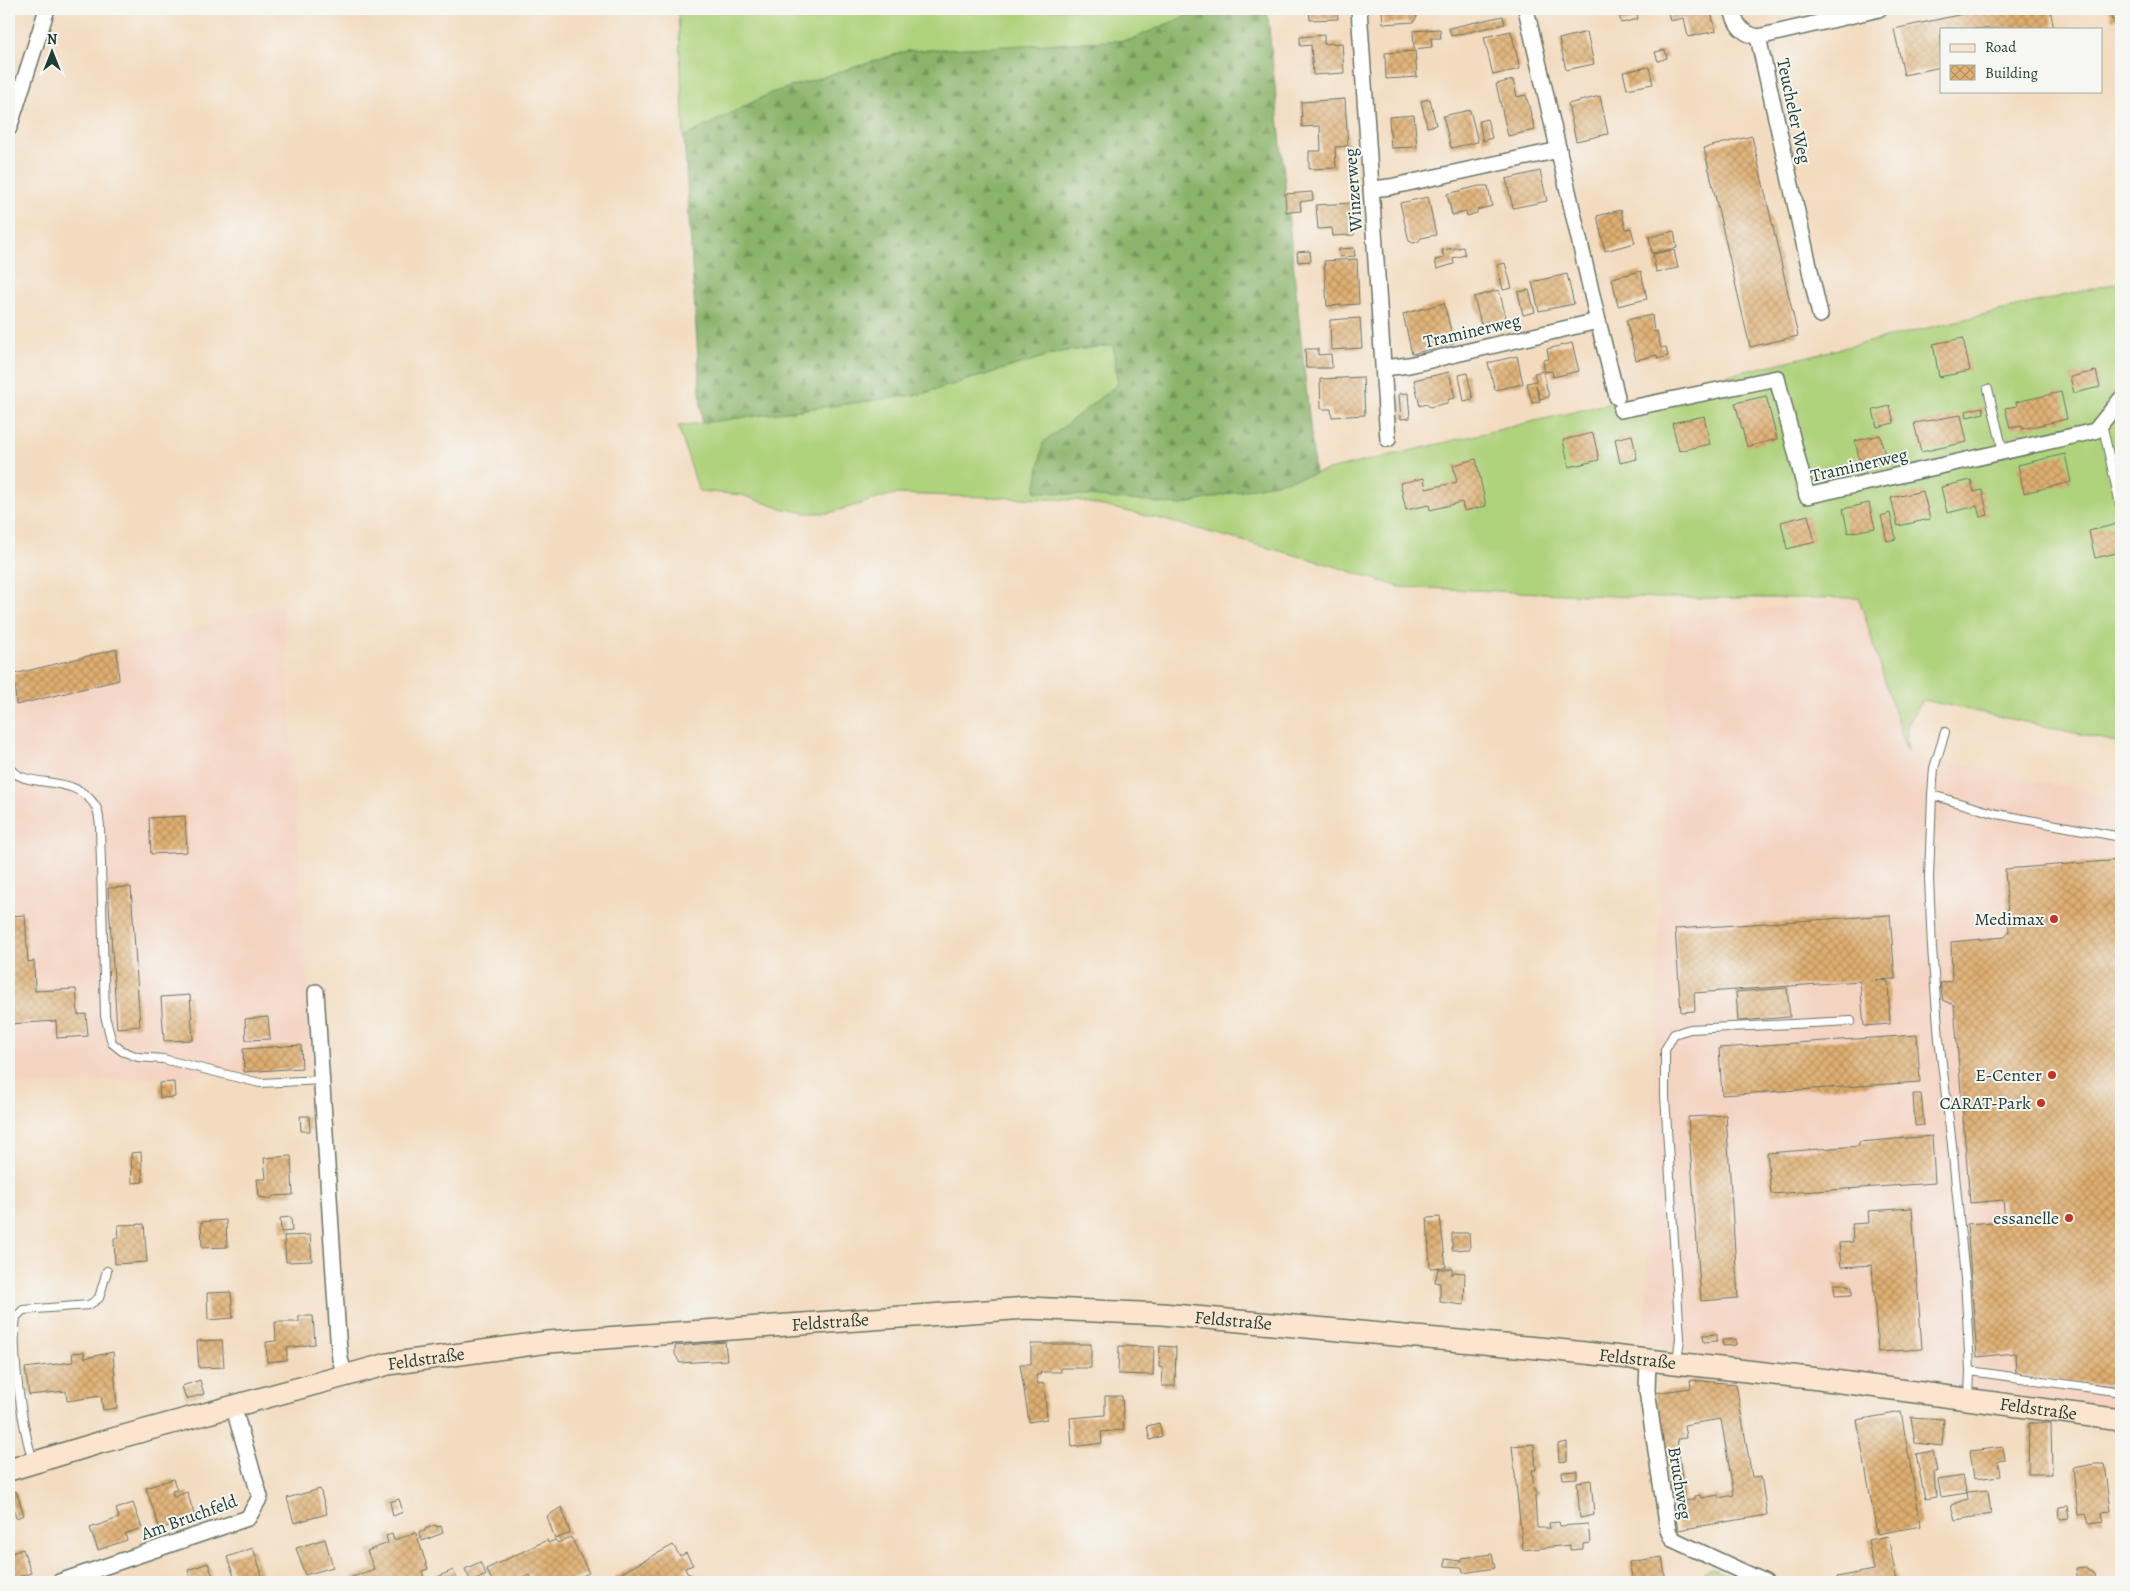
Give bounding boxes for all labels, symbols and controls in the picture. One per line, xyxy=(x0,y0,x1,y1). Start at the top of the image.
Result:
north arrow xyxy=(28,28,78,78)
legend xyxy=(1940,28,2102,92)
text: N xyxy=(47,30,57,49)
text: Road xyxy=(1985,37,2017,57)
street label: Teucheler Weg xyxy=(1771,56,1817,166)
text: Building xyxy=(1985,63,2038,83)
street label: Winzerweg xyxy=(1338,147,1368,234)
street label: Traminerweg xyxy=(1421,308,1523,354)
street label: Traminerweg xyxy=(1808,442,1910,488)
place label: Medimax xyxy=(1974,907,2044,931)
marker: Medimax xyxy=(2048,913,2060,925)
place label: E-Center xyxy=(1975,1063,2042,1087)
marker: E-Center xyxy=(2046,1069,2058,1081)
place label: CARAT-Park xyxy=(1940,1091,2031,1115)
marker: CARAT-Park xyxy=(2035,1097,2047,1109)
place label: essanelle xyxy=(1993,1206,2059,1230)
marker: essanelle xyxy=(2063,1212,2075,1224)
street label: Feldstraße xyxy=(1194,1305,1273,1336)
street label: Feldstraße xyxy=(791,1307,870,1337)
street label: Feldstraße xyxy=(386,1342,466,1376)
street label: Feldstraße xyxy=(1598,1343,1677,1375)
street label: Feldstraße xyxy=(1998,1392,2078,1426)
street label: Bruchweg xyxy=(1662,1445,1698,1521)
street label: Am Bruchfeld xyxy=(137,1488,241,1546)

